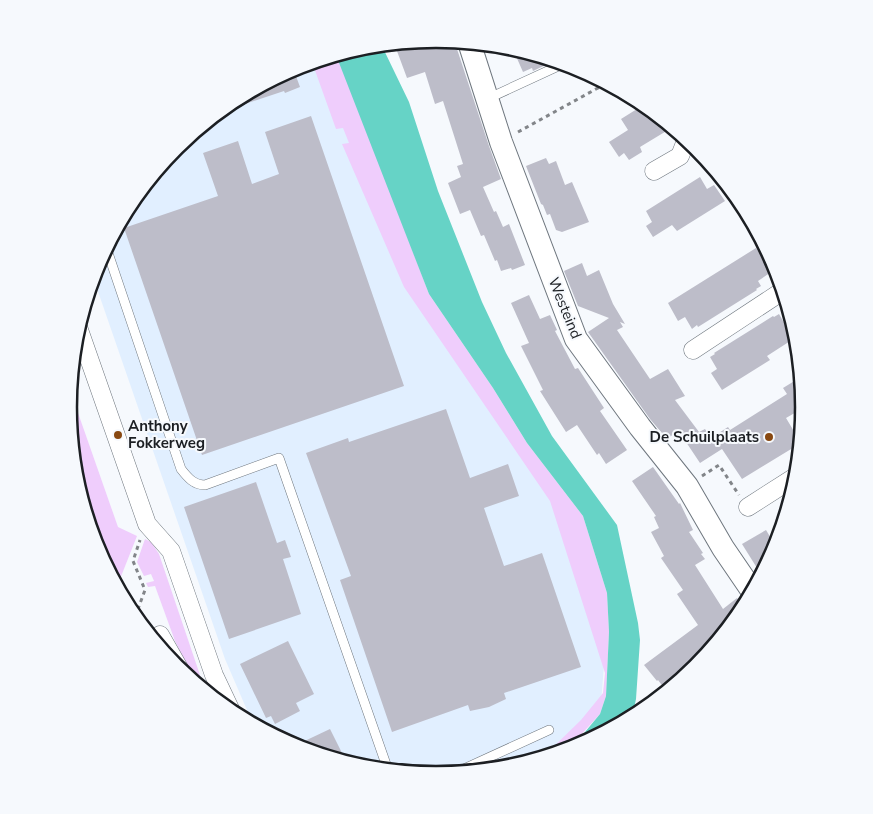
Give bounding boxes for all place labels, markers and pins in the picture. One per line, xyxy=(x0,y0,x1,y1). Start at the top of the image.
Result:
place label: Anthony Fokkerweg xyxy=(128,416,205,453)
place label: De Schuilplaats xyxy=(649,427,759,447)
marker: Anthony Fokkerweg xyxy=(112,429,124,441)
marker: De Schuilplaats xyxy=(763,431,775,443)

